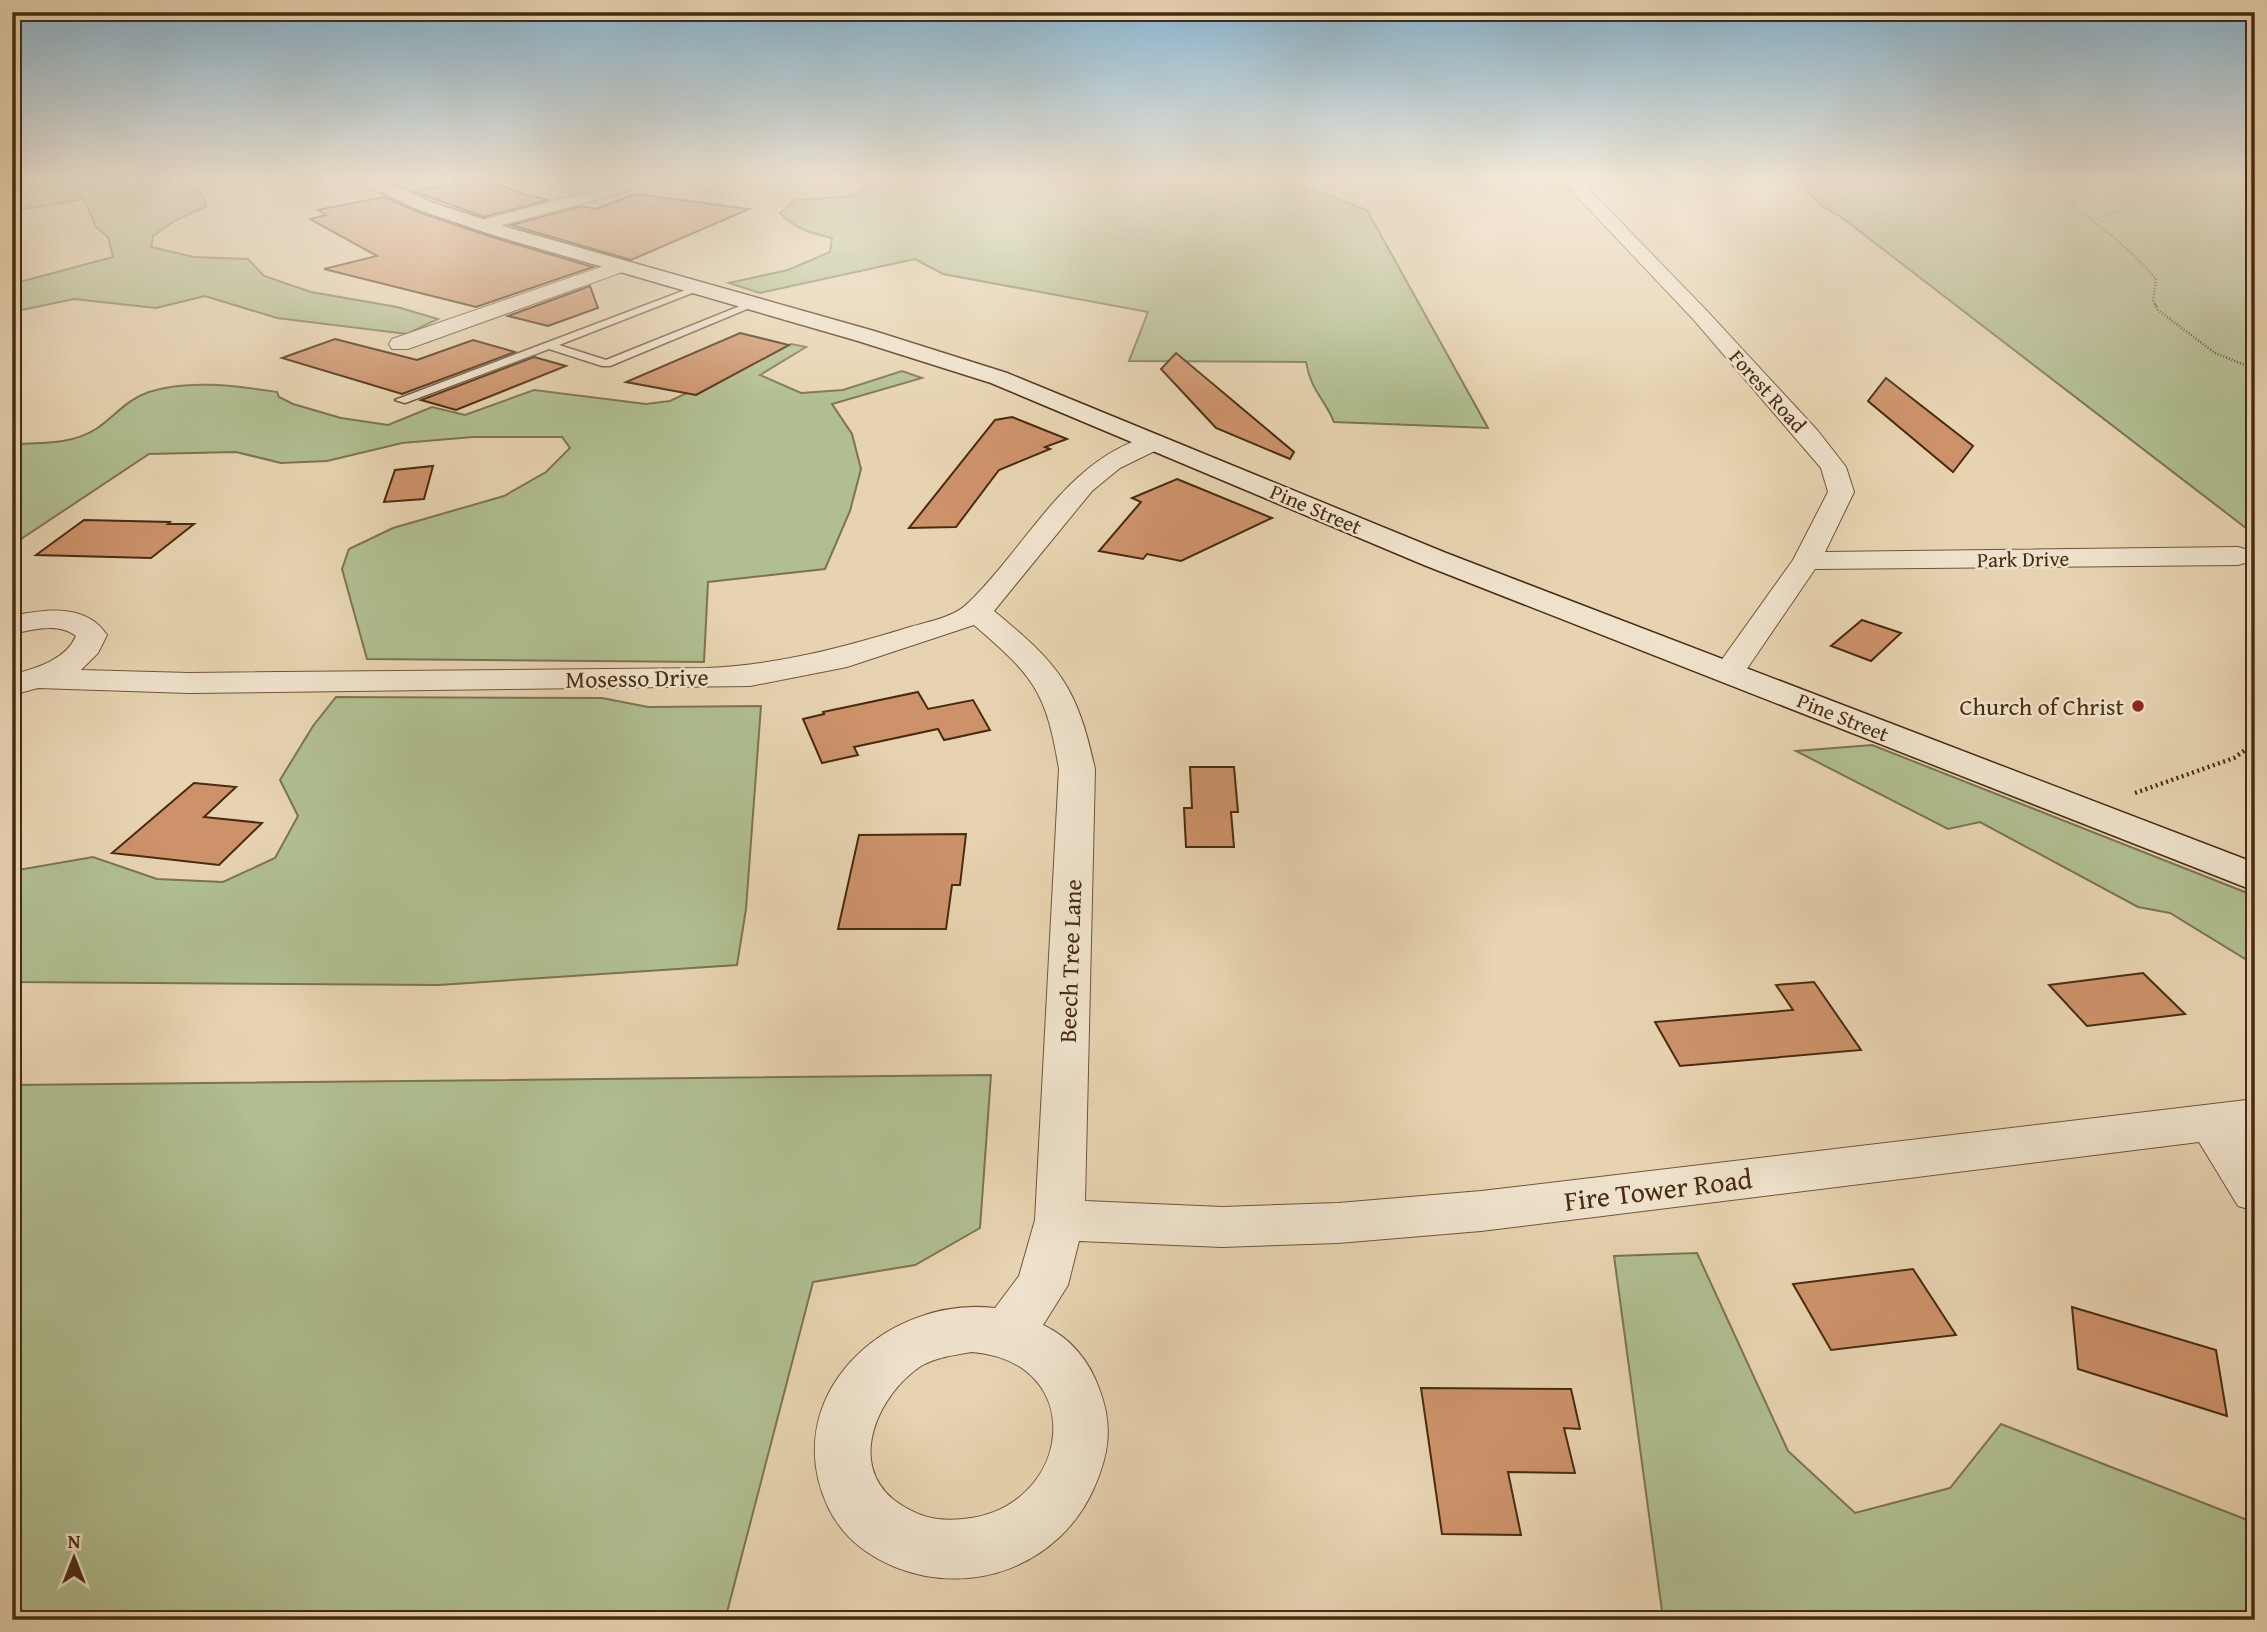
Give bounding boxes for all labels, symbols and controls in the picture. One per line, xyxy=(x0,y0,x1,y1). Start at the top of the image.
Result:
street label: Forest Road xyxy=(1722,342,1814,440)
street label: Pine Street xyxy=(1265,476,1367,542)
street label: Park Drive xyxy=(1977,543,2070,575)
street label: Mosesso Drive xyxy=(565,659,709,697)
street label: Pine Street xyxy=(1792,685,1894,750)
place label: Church of Christ xyxy=(1960,689,2125,724)
marker: Church of Christ xyxy=(2130,698,2146,714)
street label: Beech Tree Lane xyxy=(1050,879,1090,1043)
street label: Fire Tower Road xyxy=(1562,1157,1754,1221)
north arrow xyxy=(38,1524,108,1594)
text: N xyxy=(68,1527,81,1555)

